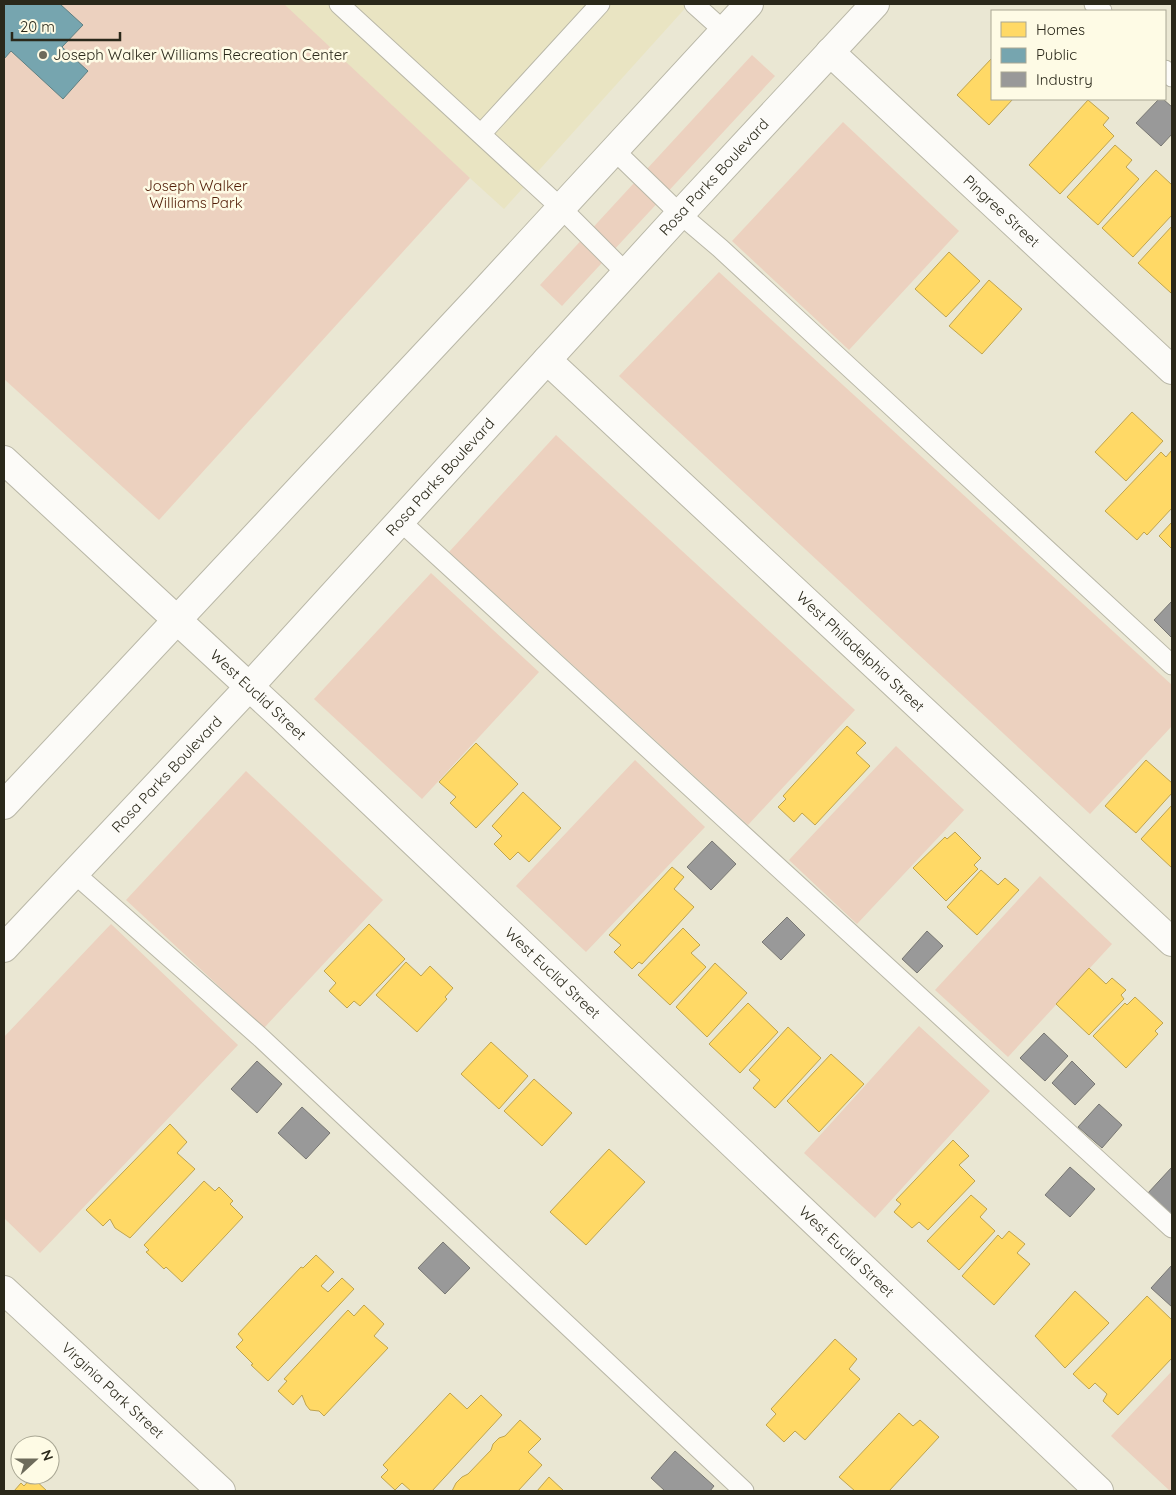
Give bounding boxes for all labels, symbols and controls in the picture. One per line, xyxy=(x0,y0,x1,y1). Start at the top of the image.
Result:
scale bar xyxy=(12,10,120,42)
legend xyxy=(991,10,1166,100)
text: 20 m xyxy=(20,17,55,36)
text: Homes xyxy=(1036,20,1085,39)
place label: Joseph Walker Williams Recreation Center xyxy=(53,45,348,64)
text: Public xyxy=(1036,45,1077,64)
marker: Joseph Walker Williams Recreation Center xyxy=(37,49,49,61)
text: Industry xyxy=(1036,70,1093,89)
street label: Rosa Parks Boulevard xyxy=(655,114,773,240)
street label: Pingree Street xyxy=(959,171,1044,251)
park label: Joseph Walker Williams Park xyxy=(144,176,248,212)
street label: Rosa Parks Boulevard xyxy=(381,414,498,540)
street label: West Philadelphia Street xyxy=(792,587,929,716)
street label: West Euclid Street xyxy=(206,645,310,744)
street label: Rosa Parks Boulevard xyxy=(107,712,226,836)
street label: West Euclid Street xyxy=(501,923,604,1023)
street label: West Euclid Street xyxy=(795,1202,898,1301)
street label: Virginia Park Street xyxy=(58,1338,168,1442)
north arrow xyxy=(10,1435,60,1485)
text: N xyxy=(37,1447,57,1463)

